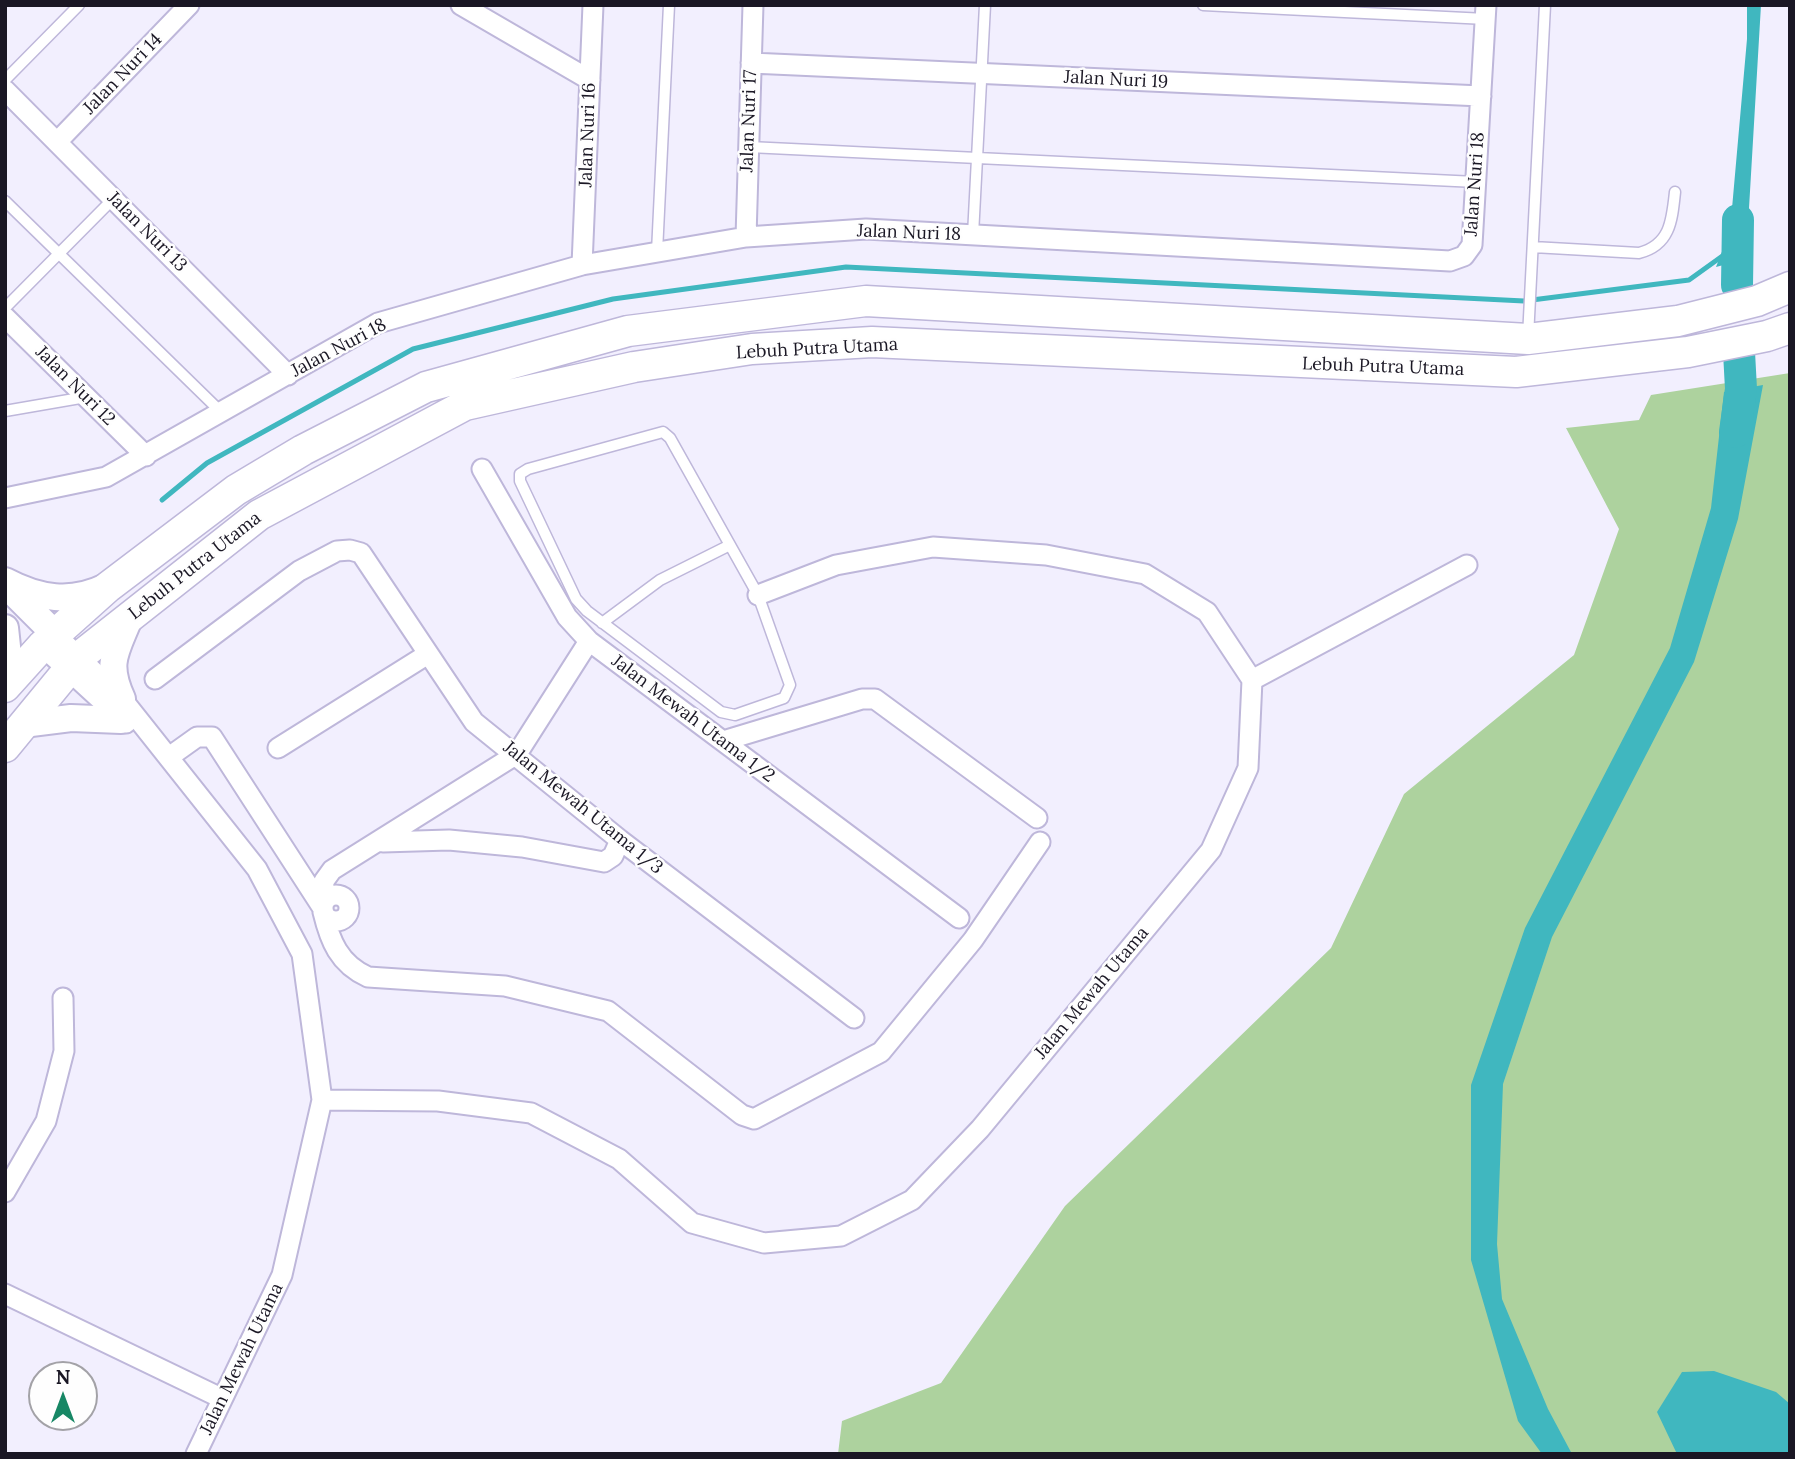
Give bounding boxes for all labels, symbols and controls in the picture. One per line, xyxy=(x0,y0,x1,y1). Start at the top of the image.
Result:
street label: Jalan Nuri 14 xyxy=(79,29,167,119)
street label: Jalan Nuri 19 xyxy=(1063,66,1169,94)
street label: Jalan Nuri 17 xyxy=(736,69,762,173)
street label: Jalan Nuri 16 xyxy=(575,82,601,188)
street label: Jalan Nuri 18 xyxy=(1461,131,1489,237)
street label: Jalan Nuri 13 xyxy=(103,188,191,276)
street label: Jalan Nuri 18 xyxy=(857,220,961,246)
street label: Jalan Nuri 18 xyxy=(288,314,390,382)
street label: Lebuh Putra Utama xyxy=(735,334,899,364)
street label: Jalan Nuri 12 xyxy=(31,342,119,430)
street label: Lebuh Putra Utama xyxy=(1302,353,1464,381)
street label: Lebuh Putra Utama xyxy=(124,508,266,624)
street label: Jalan Mewah Utama 1/2 xyxy=(607,651,779,787)
street label: Jalan Mewah Utama 1/3 xyxy=(499,737,667,879)
street label: Jalan Mewah Utama xyxy=(1030,923,1154,1063)
street label: Jalan Mewah Utama xyxy=(196,1280,288,1438)
north arrow xyxy=(28,1361,98,1431)
text: N xyxy=(56,1365,70,1389)

